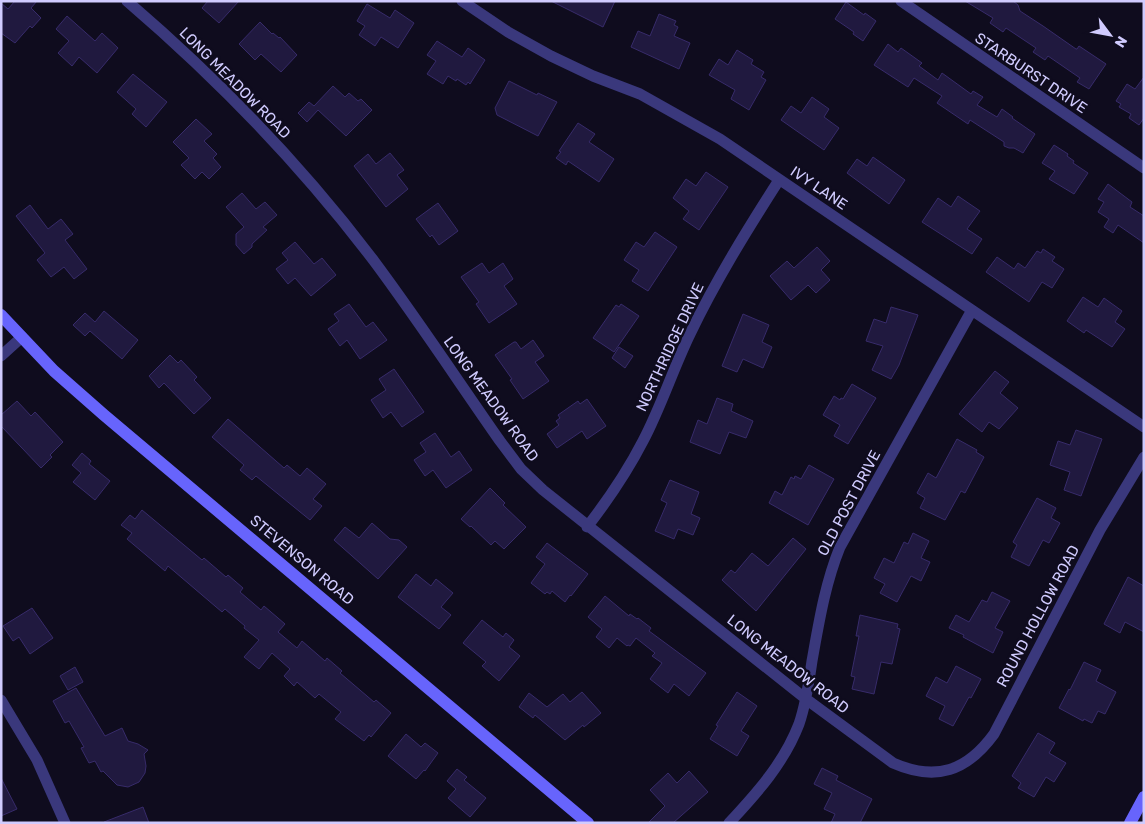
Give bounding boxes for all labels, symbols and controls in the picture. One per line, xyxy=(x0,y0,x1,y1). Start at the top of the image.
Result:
north arrow xyxy=(1085,10,1135,60)
street label: LONG MEADOW ROAD xyxy=(176,24,294,142)
street label: STARBURST DRIVE xyxy=(971,29,1091,117)
text: N xyxy=(1111,33,1130,50)
street label: IVY LANE xyxy=(787,162,851,214)
street label: NORTHRIDGE DRIVE xyxy=(632,280,708,414)
street label: LONG MEADOW ROAD xyxy=(440,333,542,465)
street label: OLD POST DRIVE xyxy=(814,447,884,559)
street label: STEVENSON ROAD xyxy=(246,511,358,609)
street label: ROUND HOLLOW ROAD xyxy=(993,542,1083,690)
street label: LONG MEADOW ROAD xyxy=(723,611,853,717)

